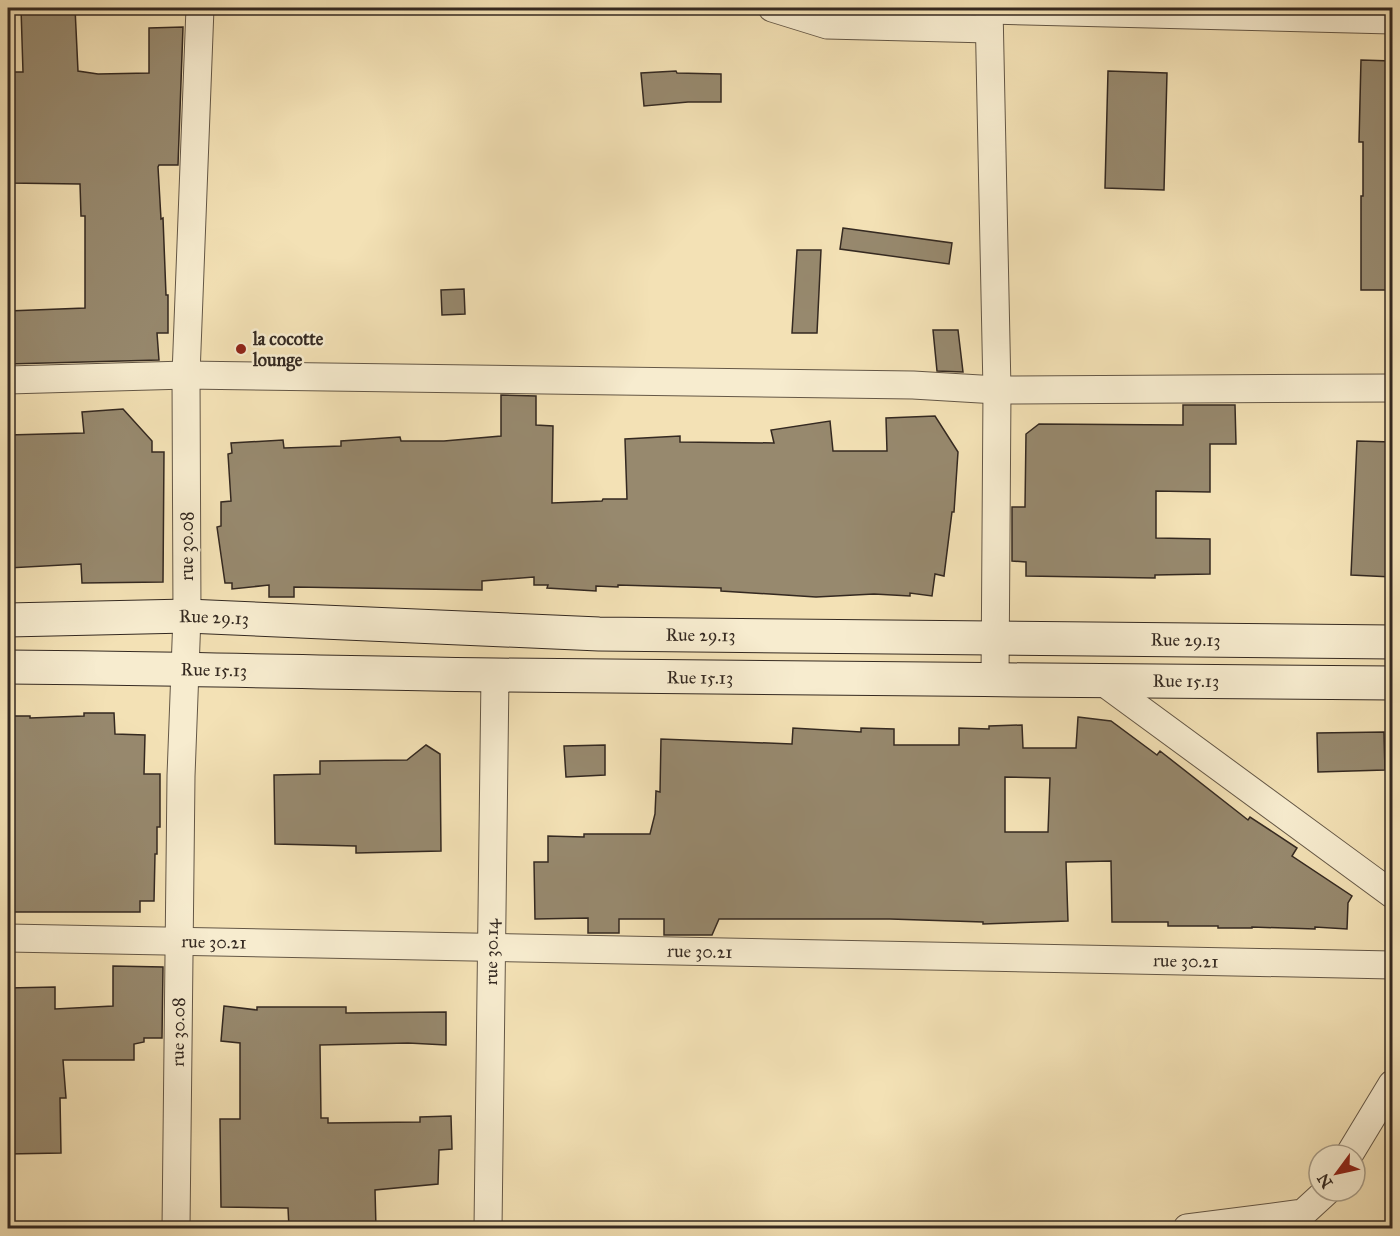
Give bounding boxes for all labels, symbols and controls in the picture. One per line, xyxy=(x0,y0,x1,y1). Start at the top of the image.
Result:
place label: la cocotte lounge xyxy=(252,328,324,372)
marker: la cocotte lounge xyxy=(234,342,248,356)
street label: rue 30.08 xyxy=(176,511,198,581)
street label: Rue 29.13 xyxy=(179,605,249,630)
street label: Rue 29.13 xyxy=(665,624,736,646)
street label: Rue 29.13 xyxy=(1150,629,1221,651)
street label: Rue 15.13 xyxy=(181,658,247,682)
street label: Rue 15.13 xyxy=(667,666,733,689)
street label: Rue 15.13 xyxy=(1153,670,1219,692)
street label: rue 30.14 xyxy=(480,918,503,985)
street label: rue 30.21 xyxy=(181,930,247,954)
street label: rue 30.21 xyxy=(667,940,733,963)
street label: rue 30.21 xyxy=(1153,949,1219,973)
street label: rue 30.08 xyxy=(167,997,190,1067)
north arrow xyxy=(1307,1143,1367,1203)
text: N xyxy=(1313,1170,1337,1192)

